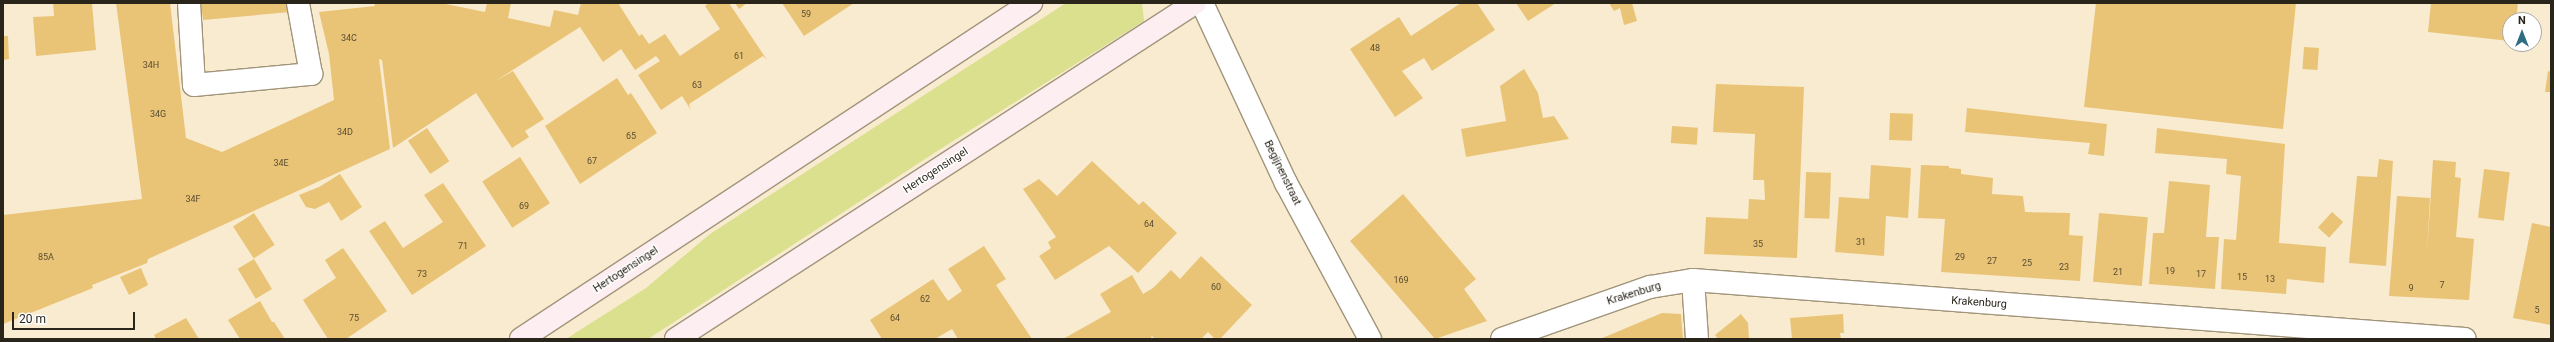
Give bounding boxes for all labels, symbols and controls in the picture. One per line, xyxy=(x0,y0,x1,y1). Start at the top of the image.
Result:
house number: 59 xyxy=(801,9,811,19)
north arrow xyxy=(2502,12,2542,52)
text: N xyxy=(2518,14,2526,27)
house number: 34C xyxy=(341,33,357,43)
house number: 48 xyxy=(1370,43,1380,53)
house number: 61 xyxy=(734,51,744,61)
house number: 34H xyxy=(143,60,159,70)
house number: 63 xyxy=(692,80,702,90)
house number: 34G xyxy=(150,109,166,119)
house number: 34D xyxy=(337,127,353,137)
house number: 65 xyxy=(626,131,636,141)
street label: Begijnenstraat xyxy=(1261,138,1303,208)
street label: Hertogensingel xyxy=(901,145,971,197)
house number: 67 xyxy=(587,156,597,166)
house number: 34E xyxy=(273,158,289,168)
house number: 34F xyxy=(185,194,201,204)
house number: 69 xyxy=(519,201,529,211)
house number: 64 xyxy=(1144,219,1154,229)
house number: 31 xyxy=(1856,237,1866,247)
house number: 35 xyxy=(1753,239,1763,249)
house number: 71 xyxy=(458,241,468,251)
street label: Hertogensingel xyxy=(591,244,661,296)
house number: 85A xyxy=(38,252,54,262)
house number: 29 xyxy=(1955,252,1965,262)
house number: 27 xyxy=(1987,256,1997,266)
house number: 25 xyxy=(2022,258,2032,268)
house number: 23 xyxy=(2059,262,2069,272)
house number: 19 xyxy=(2165,266,2175,276)
house number: 21 xyxy=(2113,267,2123,277)
house number: 73 xyxy=(417,269,427,279)
house number: 17 xyxy=(2196,269,2206,279)
house number: 15 xyxy=(2237,272,2247,282)
house number: 13 xyxy=(2265,274,2275,284)
house number: 169 xyxy=(1393,275,1409,285)
street label: Krakenburg xyxy=(1605,280,1663,308)
house number: 7 xyxy=(2439,280,2445,290)
house number: 60 xyxy=(1211,282,1221,292)
house number: 9 xyxy=(2408,283,2414,293)
house number: 62 xyxy=(920,294,930,304)
street label: Krakenburg xyxy=(1951,294,2007,312)
scale bar xyxy=(14,304,137,330)
house number: 5 xyxy=(2534,305,2540,315)
text: 20 m xyxy=(19,312,46,326)
house number: 75 xyxy=(349,313,359,323)
house number: 64 xyxy=(890,313,900,323)

